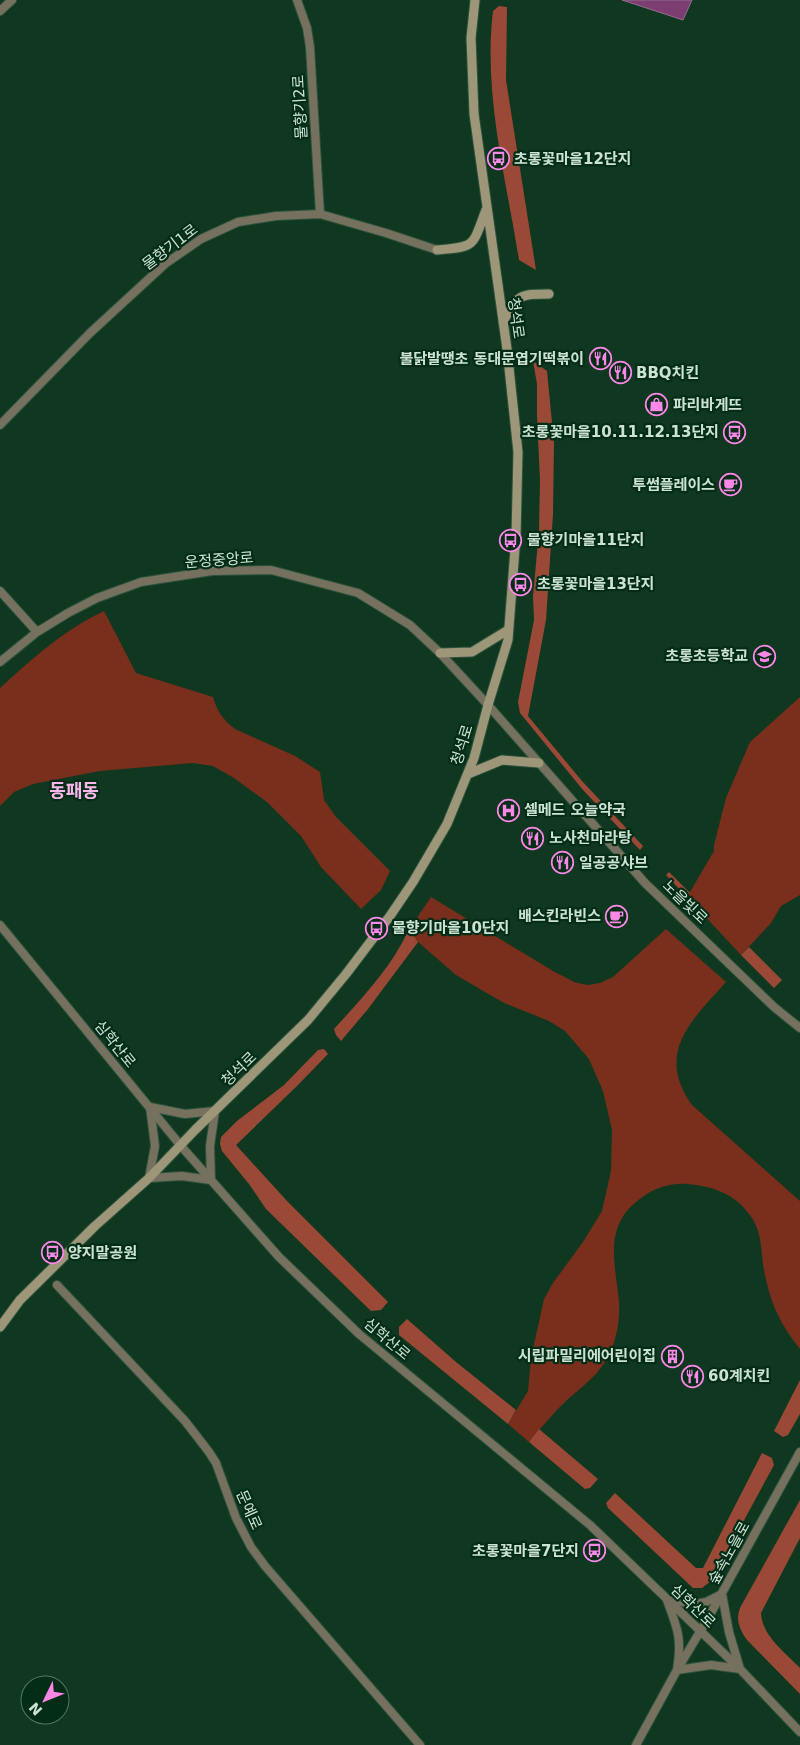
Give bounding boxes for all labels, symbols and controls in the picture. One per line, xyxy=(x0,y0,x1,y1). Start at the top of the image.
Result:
street label: 물향기2로 xyxy=(289,74,311,140)
bus stop icon: 초롱꽃마을12단지 xyxy=(486,147,510,171)
place label: 초롱꽃마을12단지 xyxy=(514,150,631,168)
street label: 물향기1로 xyxy=(139,220,201,274)
street label: 청석로 xyxy=(504,296,528,340)
restaurant icon: 불닭발땡초 동대문엽기떡볶이 xyxy=(588,347,612,371)
place label: 불닭발땡초 동대문엽기떡볶이 xyxy=(399,350,584,368)
restaurant icon: BBQ치킨 xyxy=(608,361,632,385)
place label: BBQ치킨 xyxy=(636,364,699,382)
shop icon: 파리바게뜨 xyxy=(645,393,669,417)
place label: 파리바게뜨 xyxy=(673,396,742,414)
bus stop icon: 초롱꽃마을10.11.12.13단지 xyxy=(723,420,747,444)
place label: 초롱꽃마을10.11.12.13단지 xyxy=(522,423,719,441)
cafe icon: 투썸플레이스 xyxy=(719,473,743,497)
place label: 투썸플레이스 xyxy=(632,476,715,494)
bus stop icon: 물향기마을11단지 xyxy=(499,528,523,552)
place label: 물향기마을11단지 xyxy=(527,531,644,549)
street label: 운정중앙로 xyxy=(184,549,254,571)
bus stop icon: 초롱꽃마을13단지 xyxy=(509,572,533,596)
place label: 초롱꽃마을13단지 xyxy=(537,575,654,593)
school or university icon: 초롱초등학교 xyxy=(752,644,776,668)
place label: 초롱초등학교 xyxy=(665,647,748,665)
street label: 청석로 xyxy=(447,723,477,767)
district label: 동패동 xyxy=(49,780,99,801)
hospital icon: 셀메드 오늘약국 xyxy=(496,798,520,822)
place label: 셀메드 오늘약국 xyxy=(524,801,626,819)
restaurant icon: 노사천마라탕 xyxy=(521,826,545,850)
place label: 노사천마라탕 xyxy=(549,829,632,847)
restaurant icon: 일공공샤브 xyxy=(551,851,575,875)
place label: 일공공샤브 xyxy=(579,854,648,872)
street label: 노을빛로 xyxy=(659,876,711,928)
cafe icon: 배스킨라빈스 xyxy=(605,904,629,928)
place label: 배스킨라빈스 xyxy=(518,907,601,925)
bus stop icon: 물향기마을10단지 xyxy=(364,916,388,940)
place label: 물향기마을10단지 xyxy=(392,919,509,937)
street label: 심학산로 xyxy=(91,1017,139,1071)
street label: 청석로 xyxy=(218,1048,260,1090)
bus stop icon: 양지말공원 xyxy=(40,1241,64,1265)
place label: 양지말공원 xyxy=(68,1244,137,1262)
street label: 심학산로 xyxy=(360,1314,414,1364)
building icon: 시립파밀리에어린이집 xyxy=(660,1344,684,1368)
place label: 시립파밀리에어린이집 xyxy=(518,1347,656,1365)
restaurant icon: 60계치킨 xyxy=(680,1364,704,1388)
place label: 60계치킨 xyxy=(708,1367,770,1385)
street label: 문예로 xyxy=(232,1487,266,1533)
street label: 숲속노을로 xyxy=(704,1518,754,1588)
bus stop icon: 초롱꽃마을7단지 xyxy=(583,1539,607,1563)
place label: 초롱꽃마을7단지 xyxy=(472,1542,579,1560)
street label: 심학산로 xyxy=(667,1580,719,1632)
north arrow xyxy=(20,1675,70,1725)
text: N xyxy=(26,1699,45,1719)

